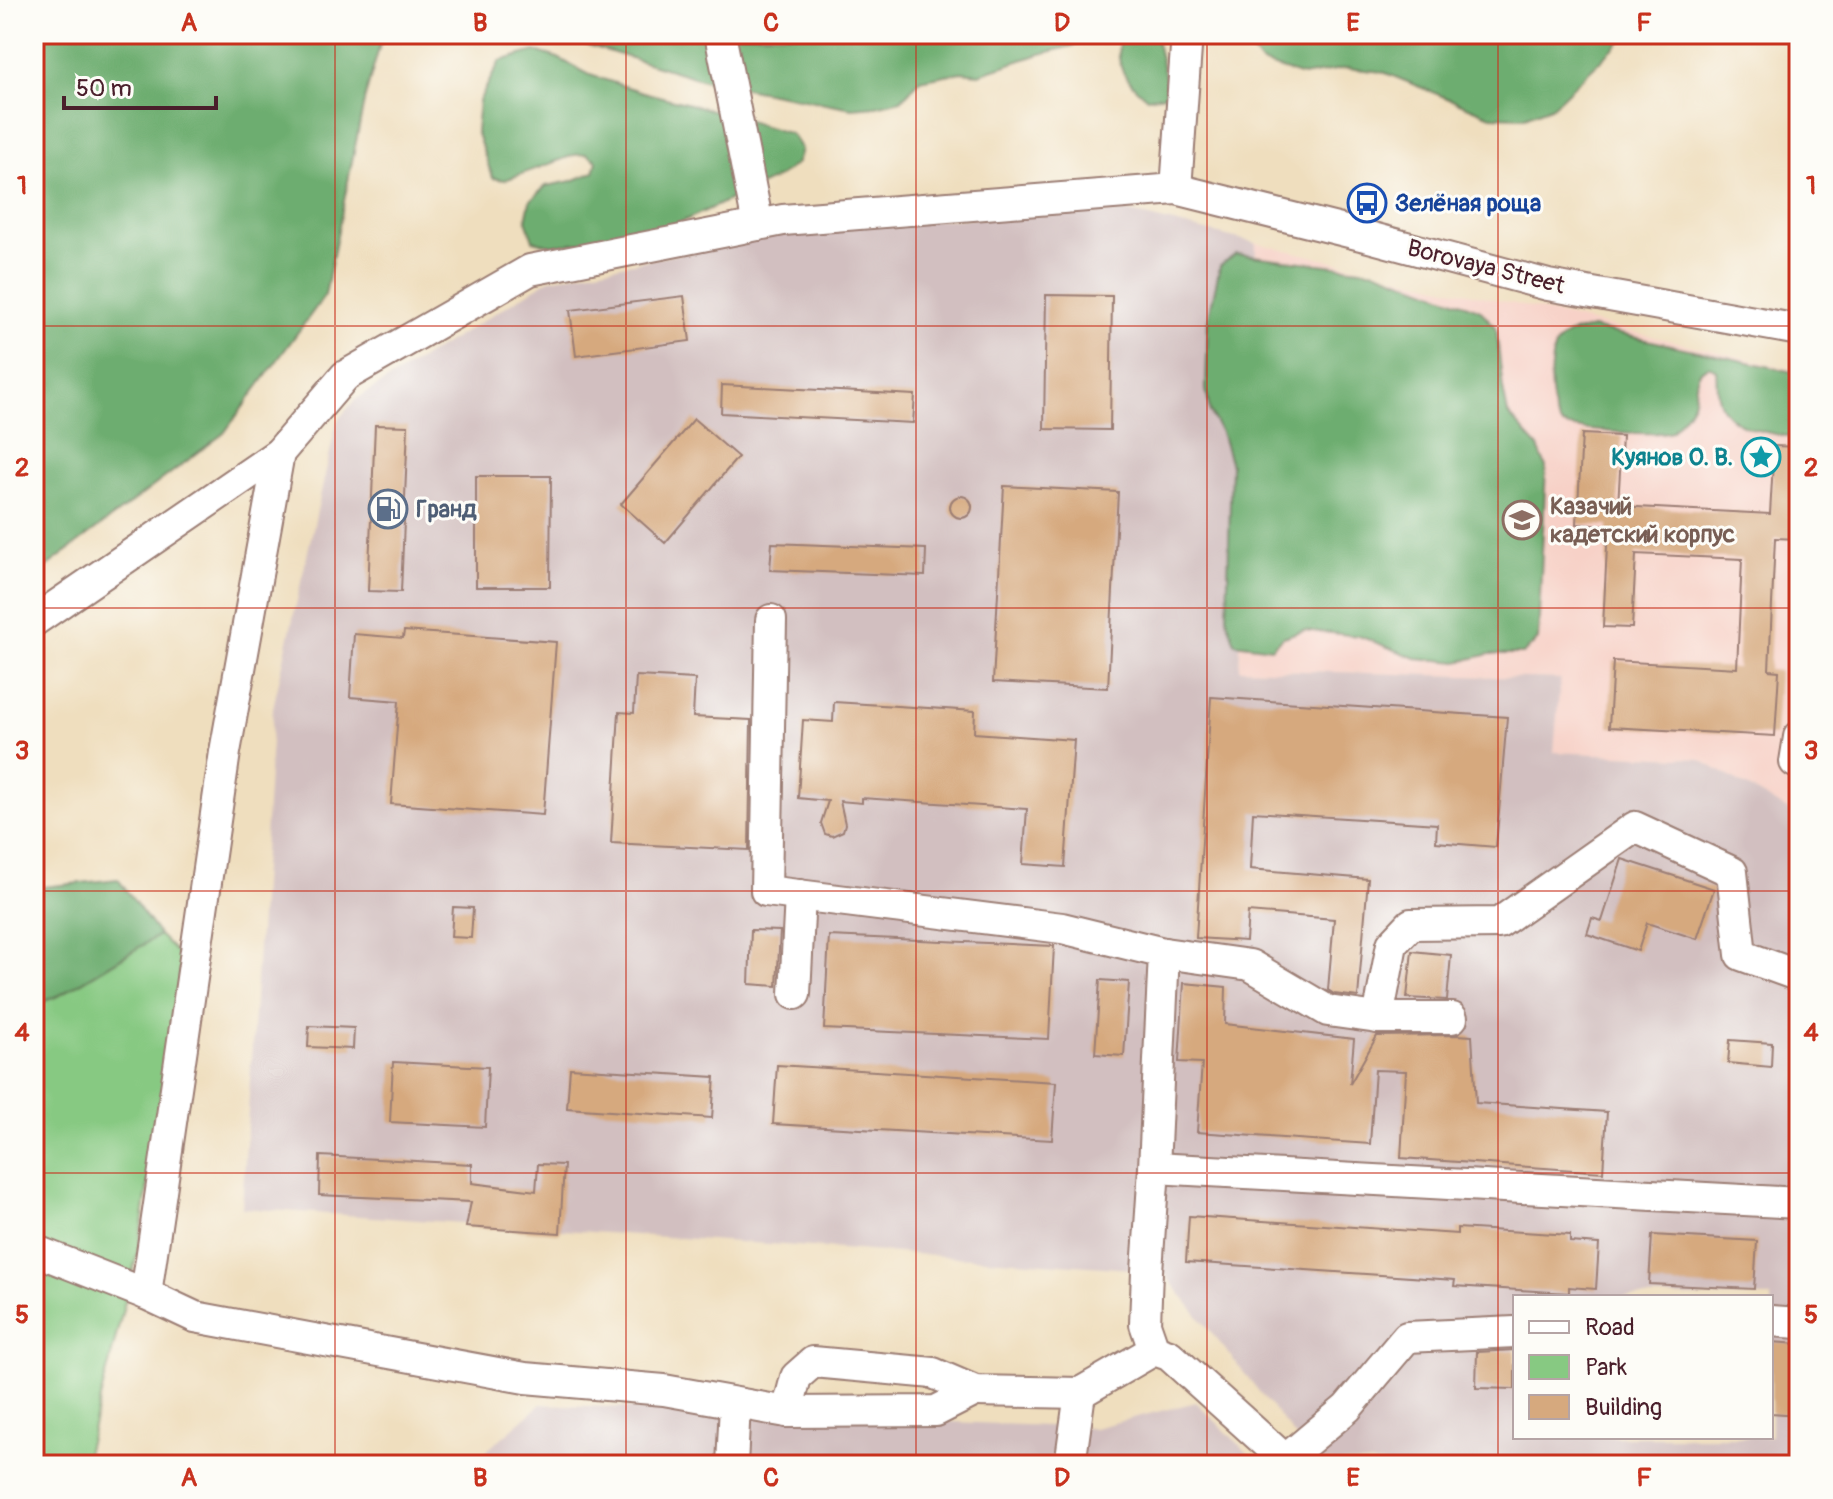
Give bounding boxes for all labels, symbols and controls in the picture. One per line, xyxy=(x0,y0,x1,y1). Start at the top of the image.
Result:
text: A xyxy=(181,7,198,39)
text: B xyxy=(473,7,487,39)
text: C xyxy=(763,7,779,39)
text: D xyxy=(1054,7,1070,39)
text: E xyxy=(1346,7,1360,39)
text: F xyxy=(1636,7,1652,39)
scale bar xyxy=(64,60,216,110)
text: 50 m xyxy=(76,74,132,103)
text: 1 xyxy=(17,170,27,202)
text: 1 xyxy=(1806,170,1816,202)
bus stop icon: Зелёная роща xyxy=(1346,182,1388,224)
place label: Зелёная роща xyxy=(1395,189,1541,218)
street label: Borovaya Street xyxy=(1404,233,1568,301)
place icon: Куянов О. В. xyxy=(1740,436,1782,478)
place label: Куянов О. В. xyxy=(1611,443,1733,472)
text: 2 xyxy=(15,452,29,484)
text: 2 xyxy=(1804,452,1818,484)
fuel station icon: Гранд xyxy=(367,488,409,530)
place label: Казачий кадетский корпус xyxy=(1550,492,1735,549)
place label: Гранд xyxy=(416,495,477,524)
school or university icon: Казачий кадетский корпус xyxy=(1501,499,1543,541)
text: 3 xyxy=(15,735,29,767)
text: 3 xyxy=(1804,735,1818,767)
text: 4 xyxy=(14,1017,30,1049)
text: 4 xyxy=(1803,1017,1819,1049)
legend xyxy=(1513,1295,1773,1439)
text: 5 xyxy=(15,1299,29,1331)
text: 5 xyxy=(1804,1299,1818,1331)
text: Road xyxy=(1585,1313,1635,1342)
text: Park xyxy=(1585,1353,1627,1382)
text: Building xyxy=(1585,1393,1662,1422)
text: A xyxy=(181,1462,198,1494)
text: B xyxy=(473,1462,487,1494)
text: C xyxy=(763,1462,779,1494)
text: D xyxy=(1054,1462,1070,1494)
text: E xyxy=(1346,1462,1360,1494)
text: F xyxy=(1636,1462,1652,1494)

